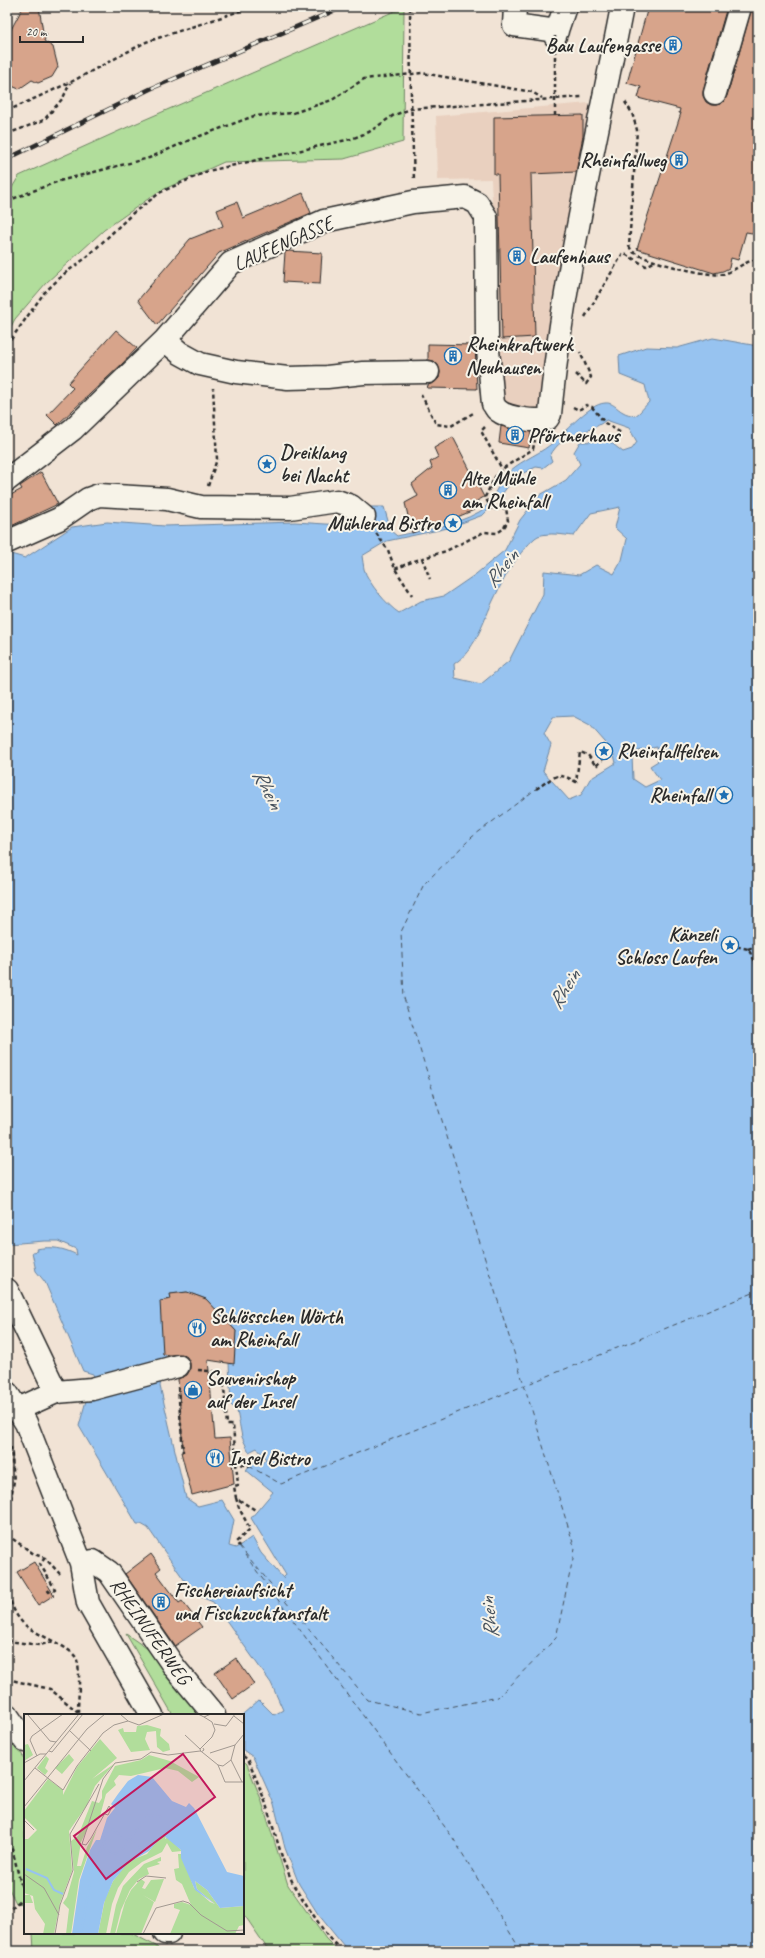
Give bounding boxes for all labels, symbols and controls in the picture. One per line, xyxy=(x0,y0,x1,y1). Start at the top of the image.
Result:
scale bar xyxy=(20,18,83,44)
text: 20 m xyxy=(26,24,48,40)
place label: Bau Laufengasse xyxy=(546,33,662,58)
building icon: Bau Laufengasse xyxy=(663,35,683,55)
place label: Rheinfallweg xyxy=(580,148,668,173)
building icon: Rheinfallweg xyxy=(669,150,689,170)
street label: LAUFENGASSE xyxy=(229,209,340,277)
place label: Laufenhaus xyxy=(530,244,611,269)
building icon: Laufenhaus xyxy=(507,246,527,266)
place label: Rheinkraftwerk Neuhausen xyxy=(466,332,575,380)
building icon: Rheinkraftwerk Neuhausen xyxy=(443,346,463,366)
place label: Pförtnerhaus xyxy=(528,423,621,448)
building icon: Pförtnerhaus xyxy=(505,425,525,445)
place label: Dreiklang bei Nacht xyxy=(280,440,351,488)
place icon: Dreiklang bei Nacht xyxy=(257,454,277,474)
place label: Alte Mühle am Rheinfall xyxy=(461,466,551,514)
building icon: Alte Mühle am Rheinfall xyxy=(438,480,458,500)
place label: Mühlerad Bistro xyxy=(328,511,442,536)
place icon: Mühlerad Bistro xyxy=(443,513,463,533)
water label: Rhein xyxy=(478,543,525,592)
place label: Rheinfallfelsen xyxy=(617,739,720,764)
place icon: Rheinfallfelsen xyxy=(594,741,614,761)
water label: Rhein xyxy=(247,765,290,815)
place label: Rheinfall xyxy=(649,783,714,808)
place icon: Rheinfall xyxy=(714,785,734,805)
place label: Känzeli Schloss Laufen xyxy=(615,922,720,970)
place icon: Känzeli Schloss Laufen xyxy=(720,935,740,955)
water label: Rhein xyxy=(542,963,587,1013)
place label: Schlösschen Wörth am Rheinfall xyxy=(210,1304,344,1352)
restaurant icon: Schlösschen Wörth am Rheinfall xyxy=(187,1318,207,1338)
place label: Souvenirshop auf der Insel xyxy=(206,1366,298,1414)
shop icon: Souvenirshop auf der Insel xyxy=(183,1380,203,1400)
place label: Insel Bistro xyxy=(228,1446,311,1471)
restaurant icon: Insel Bistro xyxy=(205,1448,225,1468)
street label: RHEINUFERWEG xyxy=(105,1573,198,1691)
place label: Fischereiaufsicht und Fischzuchtanstalt xyxy=(174,1578,330,1626)
building icon: Fischereiaufsicht und Fischzuchtanstalt xyxy=(151,1592,171,1612)
water label: Rhein xyxy=(473,1594,504,1640)
inset map xyxy=(24,1714,244,1934)

